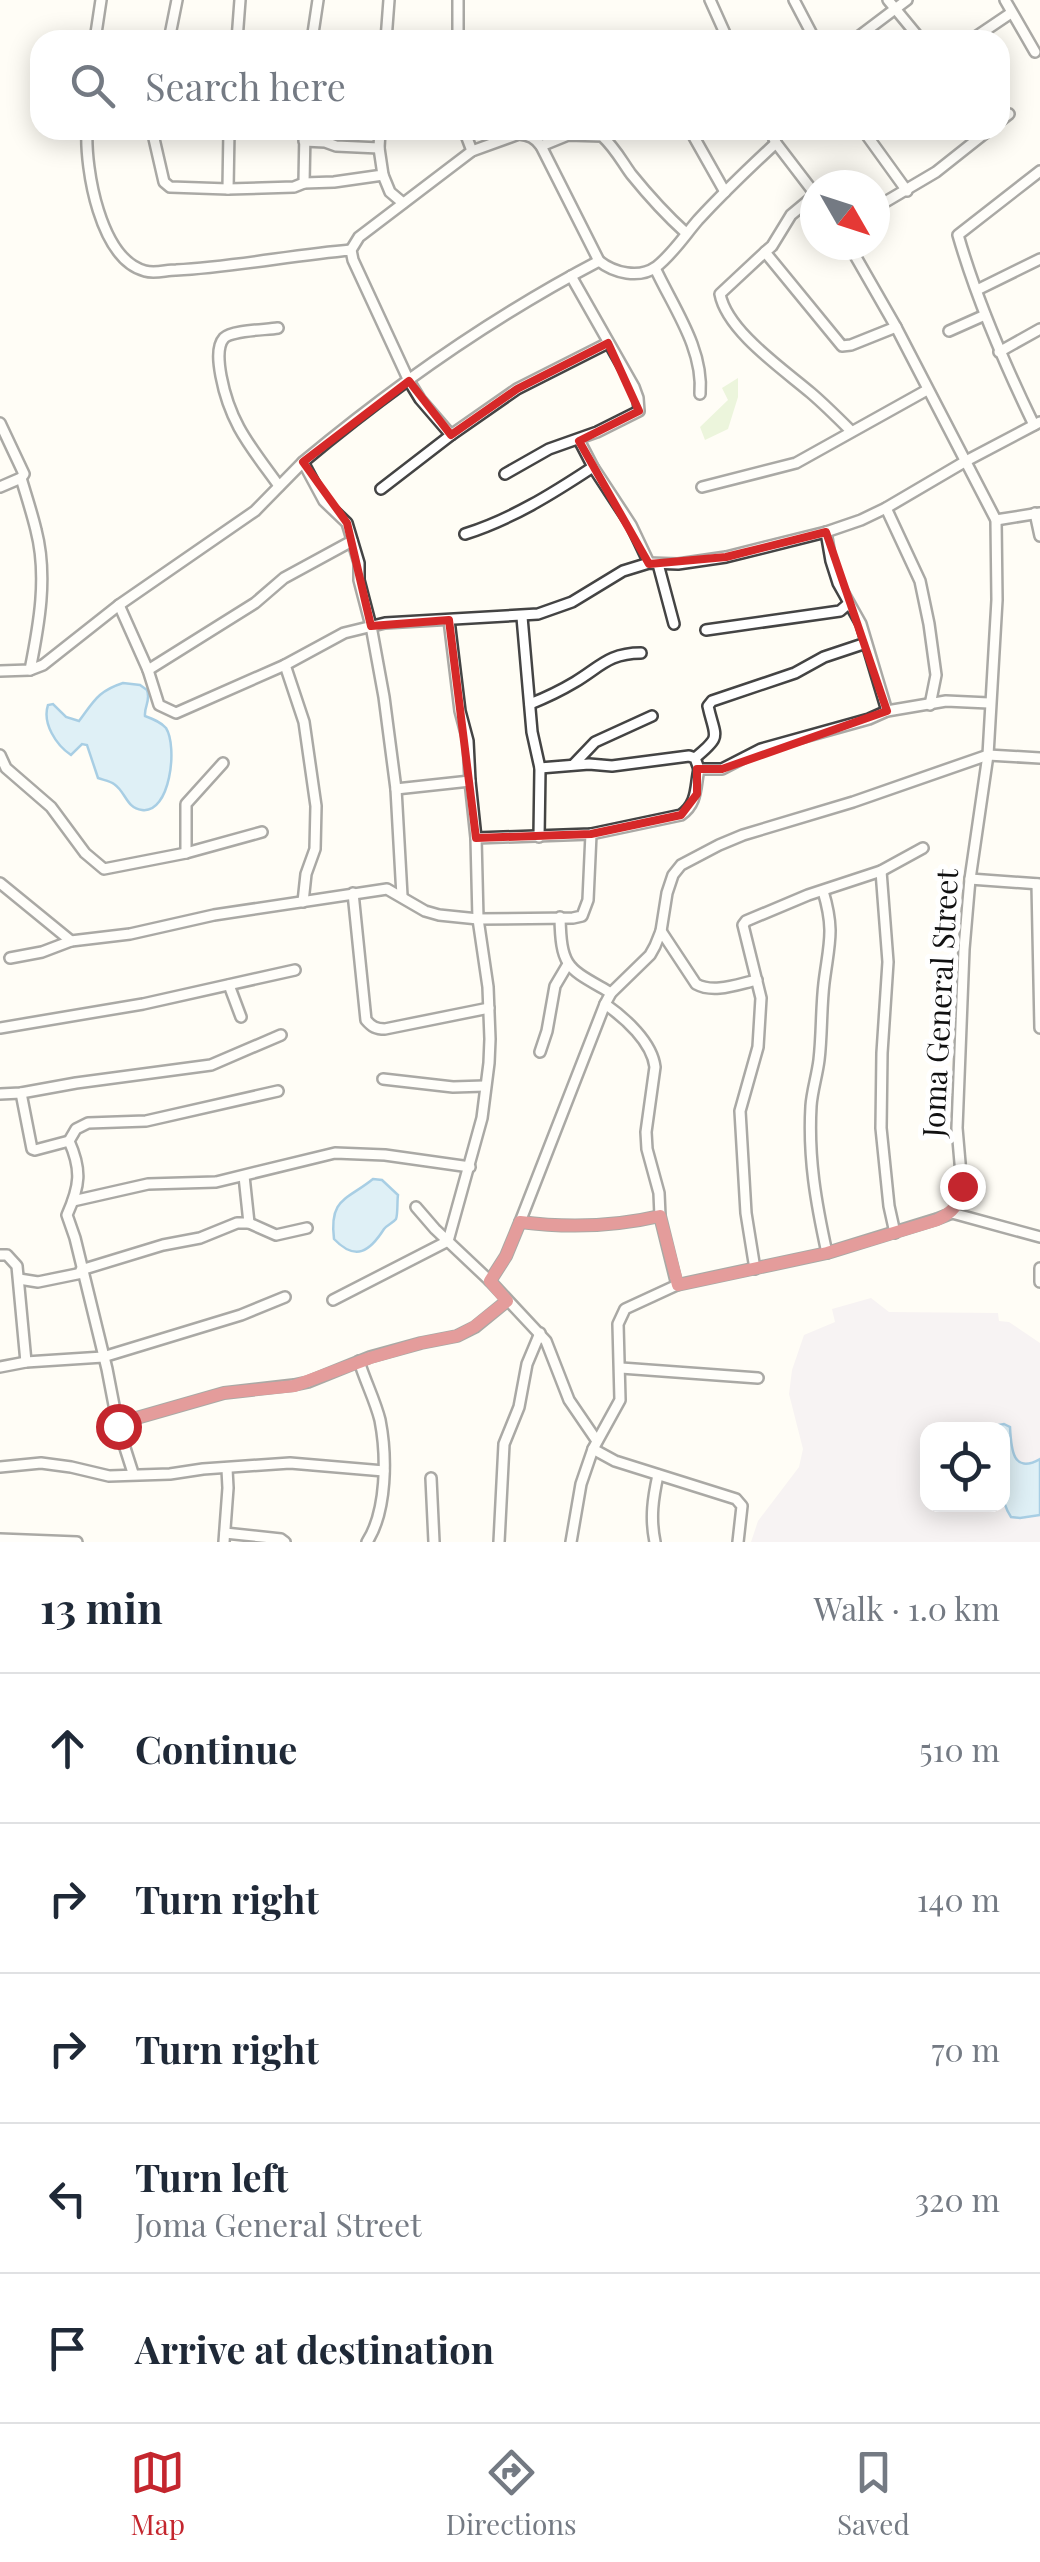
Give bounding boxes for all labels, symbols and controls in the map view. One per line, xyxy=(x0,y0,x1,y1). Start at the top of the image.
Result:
search box xyxy=(30,30,1010,140)
icon: search xyxy=(65,58,120,113)
text: Search here xyxy=(145,60,346,111)
north arrow xyxy=(800,170,890,260)
street label: Joma General Street xyxy=(912,867,966,1139)
route end xyxy=(940,1164,986,1210)
route start xyxy=(96,1404,142,1450)
map controls xyxy=(920,1422,1010,1512)
button: locate xyxy=(920,1422,1010,1512)
text: 13 min xyxy=(40,1579,163,1635)
text: Walk · 1.0 km xyxy=(814,1586,1000,1629)
icon: ahead xyxy=(40,1721,95,1776)
text: Continue xyxy=(135,1723,297,1774)
text: 510 m xyxy=(919,1727,1000,1770)
icon: right xyxy=(40,1871,95,1926)
text: Turn right xyxy=(135,1873,319,1924)
text: 140 m xyxy=(917,1877,1000,1920)
icon: right xyxy=(40,2021,95,2076)
text: Turn right xyxy=(135,2023,319,2074)
text: 70 m xyxy=(931,2027,1000,2070)
text: Turn left xyxy=(135,2151,288,2202)
icon: left xyxy=(40,2171,95,2226)
text: 320 m xyxy=(915,2177,1000,2220)
text: Joma General Street xyxy=(135,2202,422,2245)
icon: arrive xyxy=(40,2321,95,2376)
text: Arrive at destination xyxy=(135,2323,494,2374)
tab: Map xyxy=(130,2445,185,2542)
tab: Directions xyxy=(446,2445,577,2542)
tab: Saved xyxy=(837,2445,910,2542)

